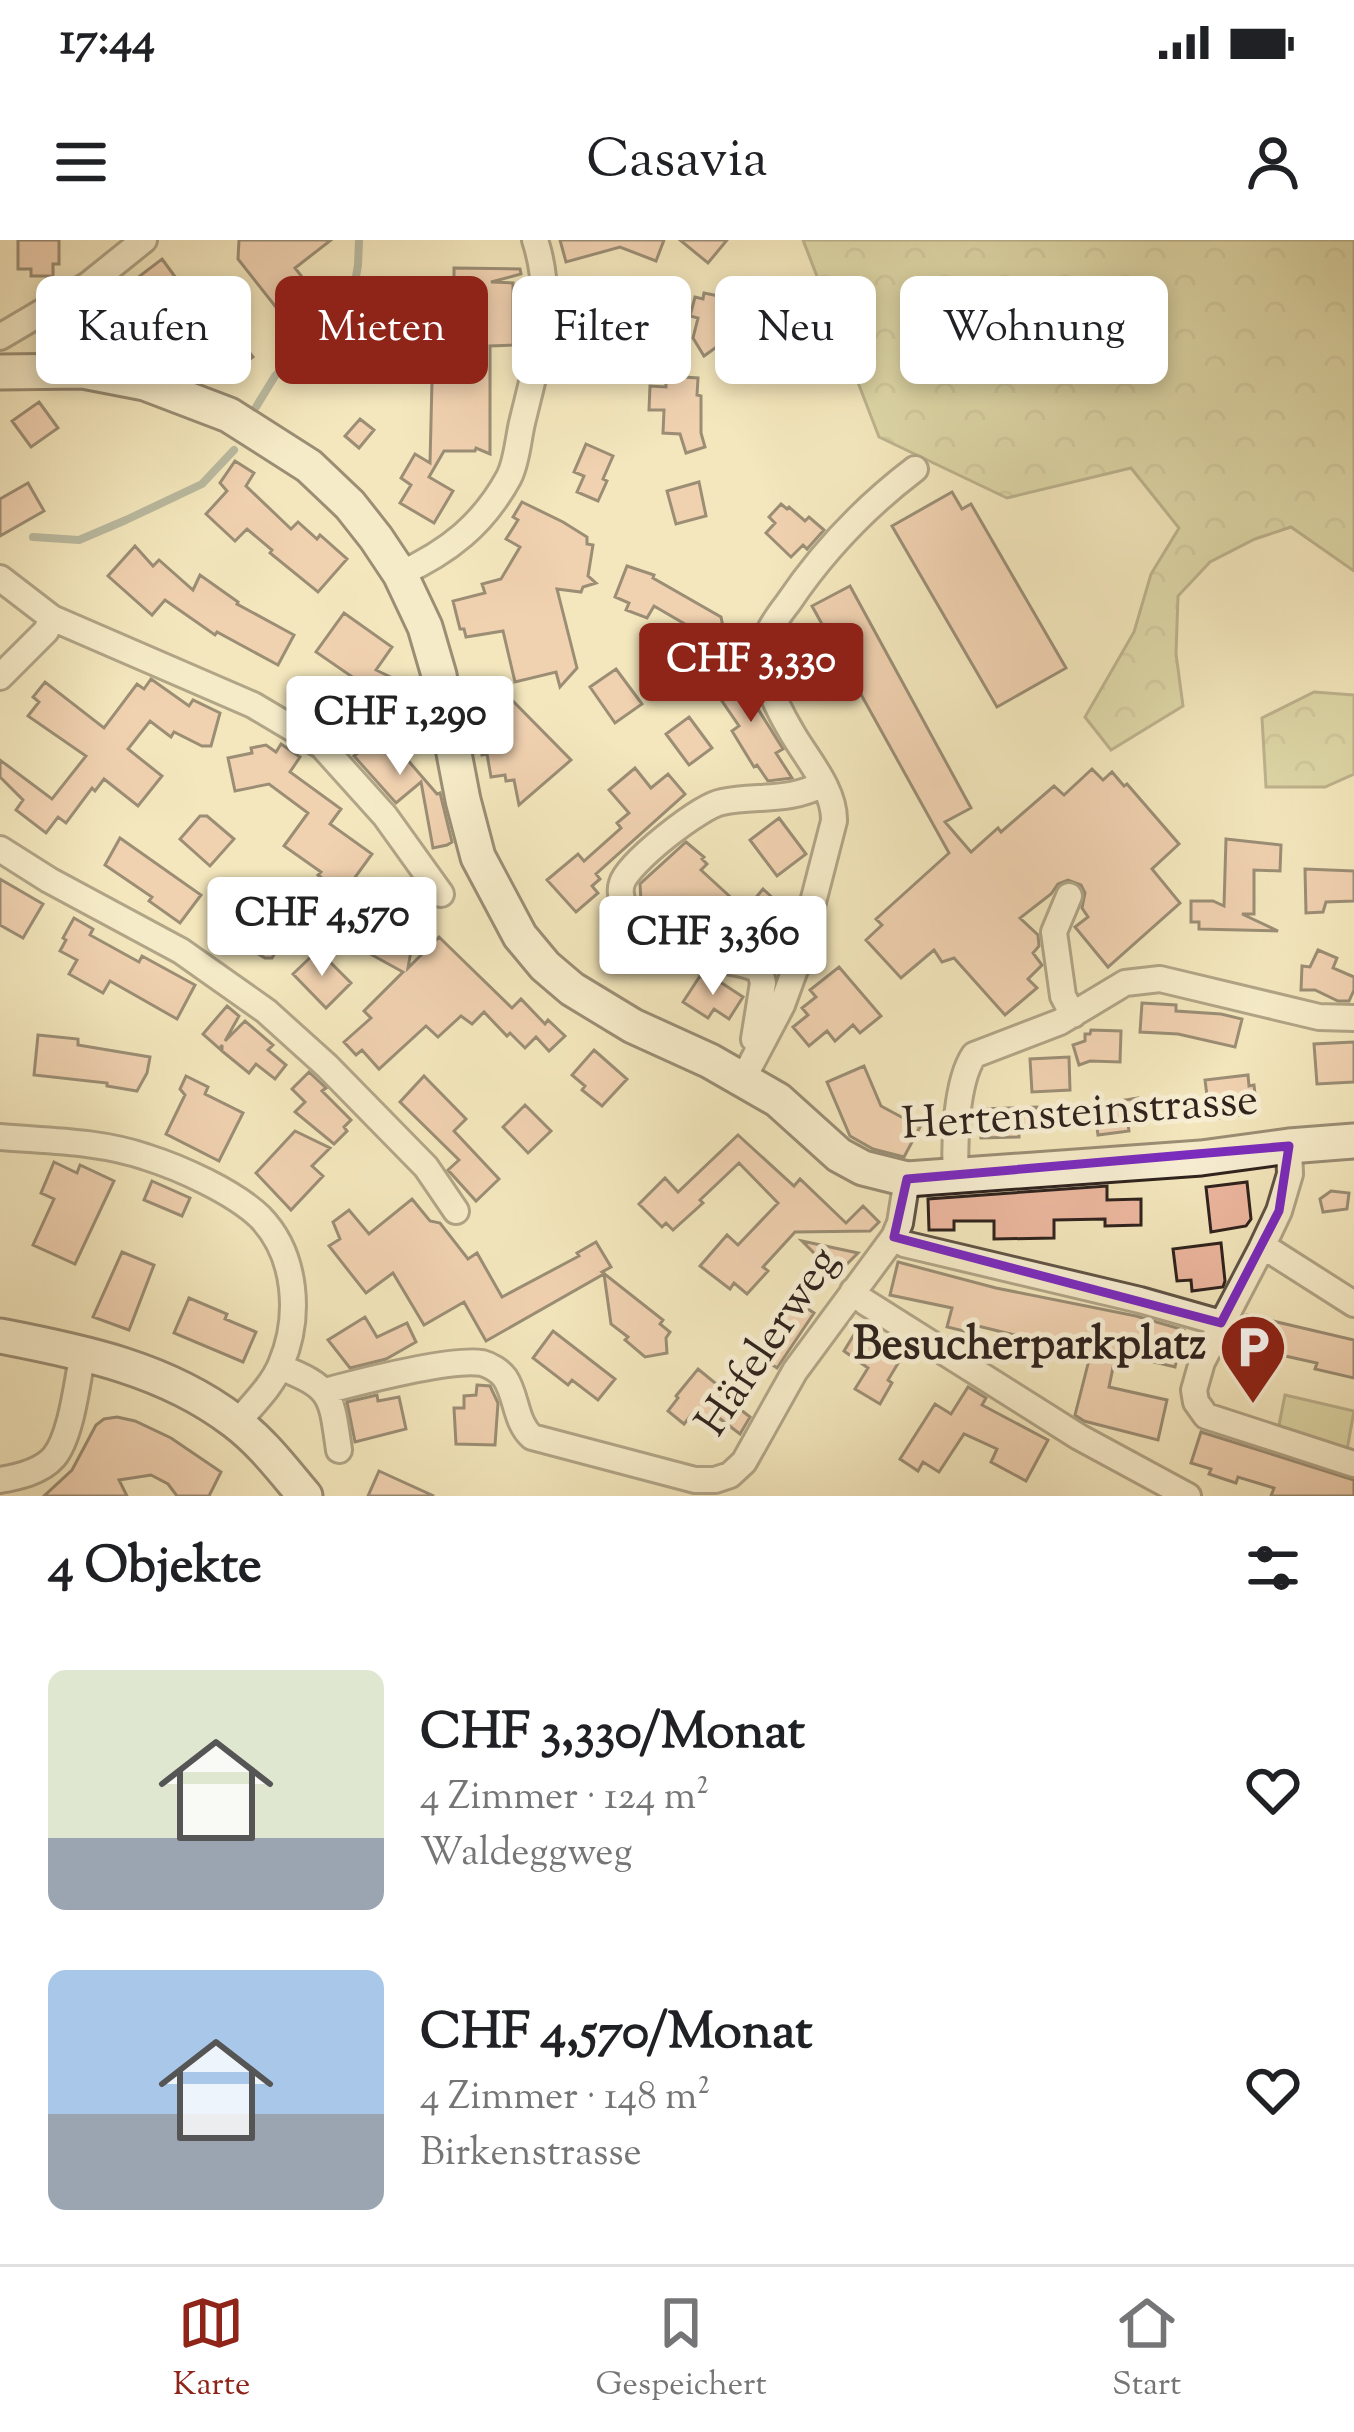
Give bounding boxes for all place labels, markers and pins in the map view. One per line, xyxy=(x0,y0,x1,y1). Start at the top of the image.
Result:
pin: CHF 3,330 xyxy=(614,623,888,725)
pin: CHF 1,290 xyxy=(263,676,537,778)
pin: CHF 4,570 xyxy=(185,877,459,979)
pin: CHF 3,360 xyxy=(576,896,850,998)
parking icon: Besucherparkplatz xyxy=(1218,1312,1288,1406)
place label: Besucherparkplatz xyxy=(853,1315,1206,1380)

